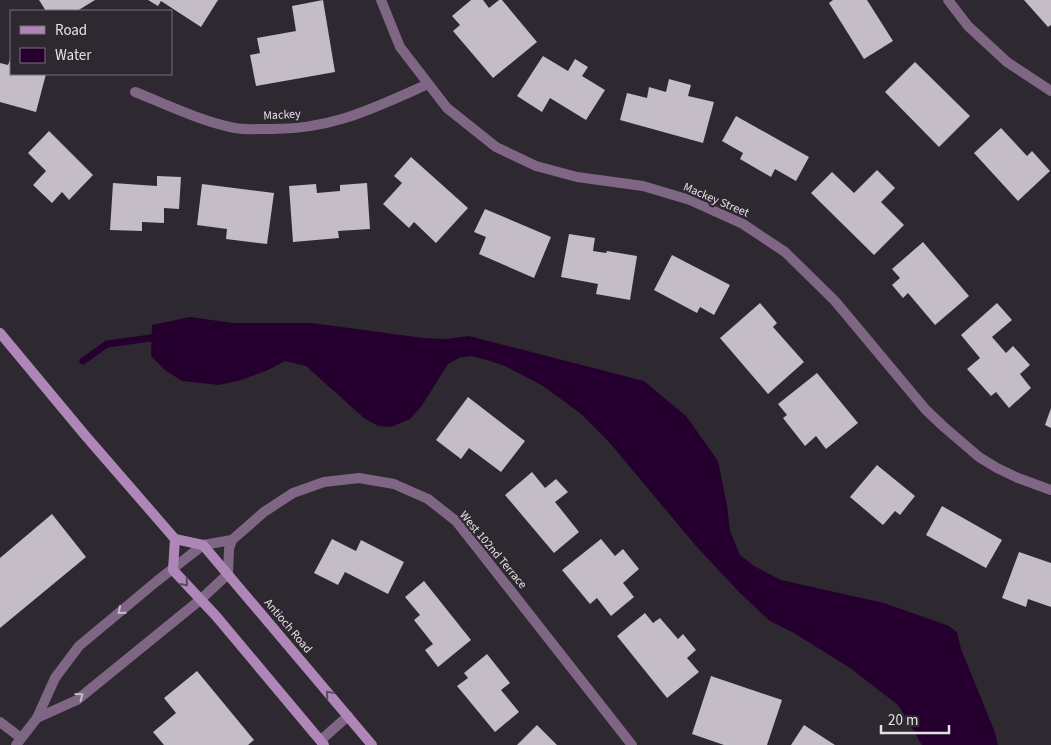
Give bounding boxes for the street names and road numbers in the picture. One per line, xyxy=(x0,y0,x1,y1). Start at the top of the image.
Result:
street label: Mackey xyxy=(263,106,302,124)
street label: Mackey Street xyxy=(680,178,752,222)
street label: West 102nd Terrace xyxy=(455,507,531,593)
street label: Antioch Road xyxy=(260,595,316,657)

